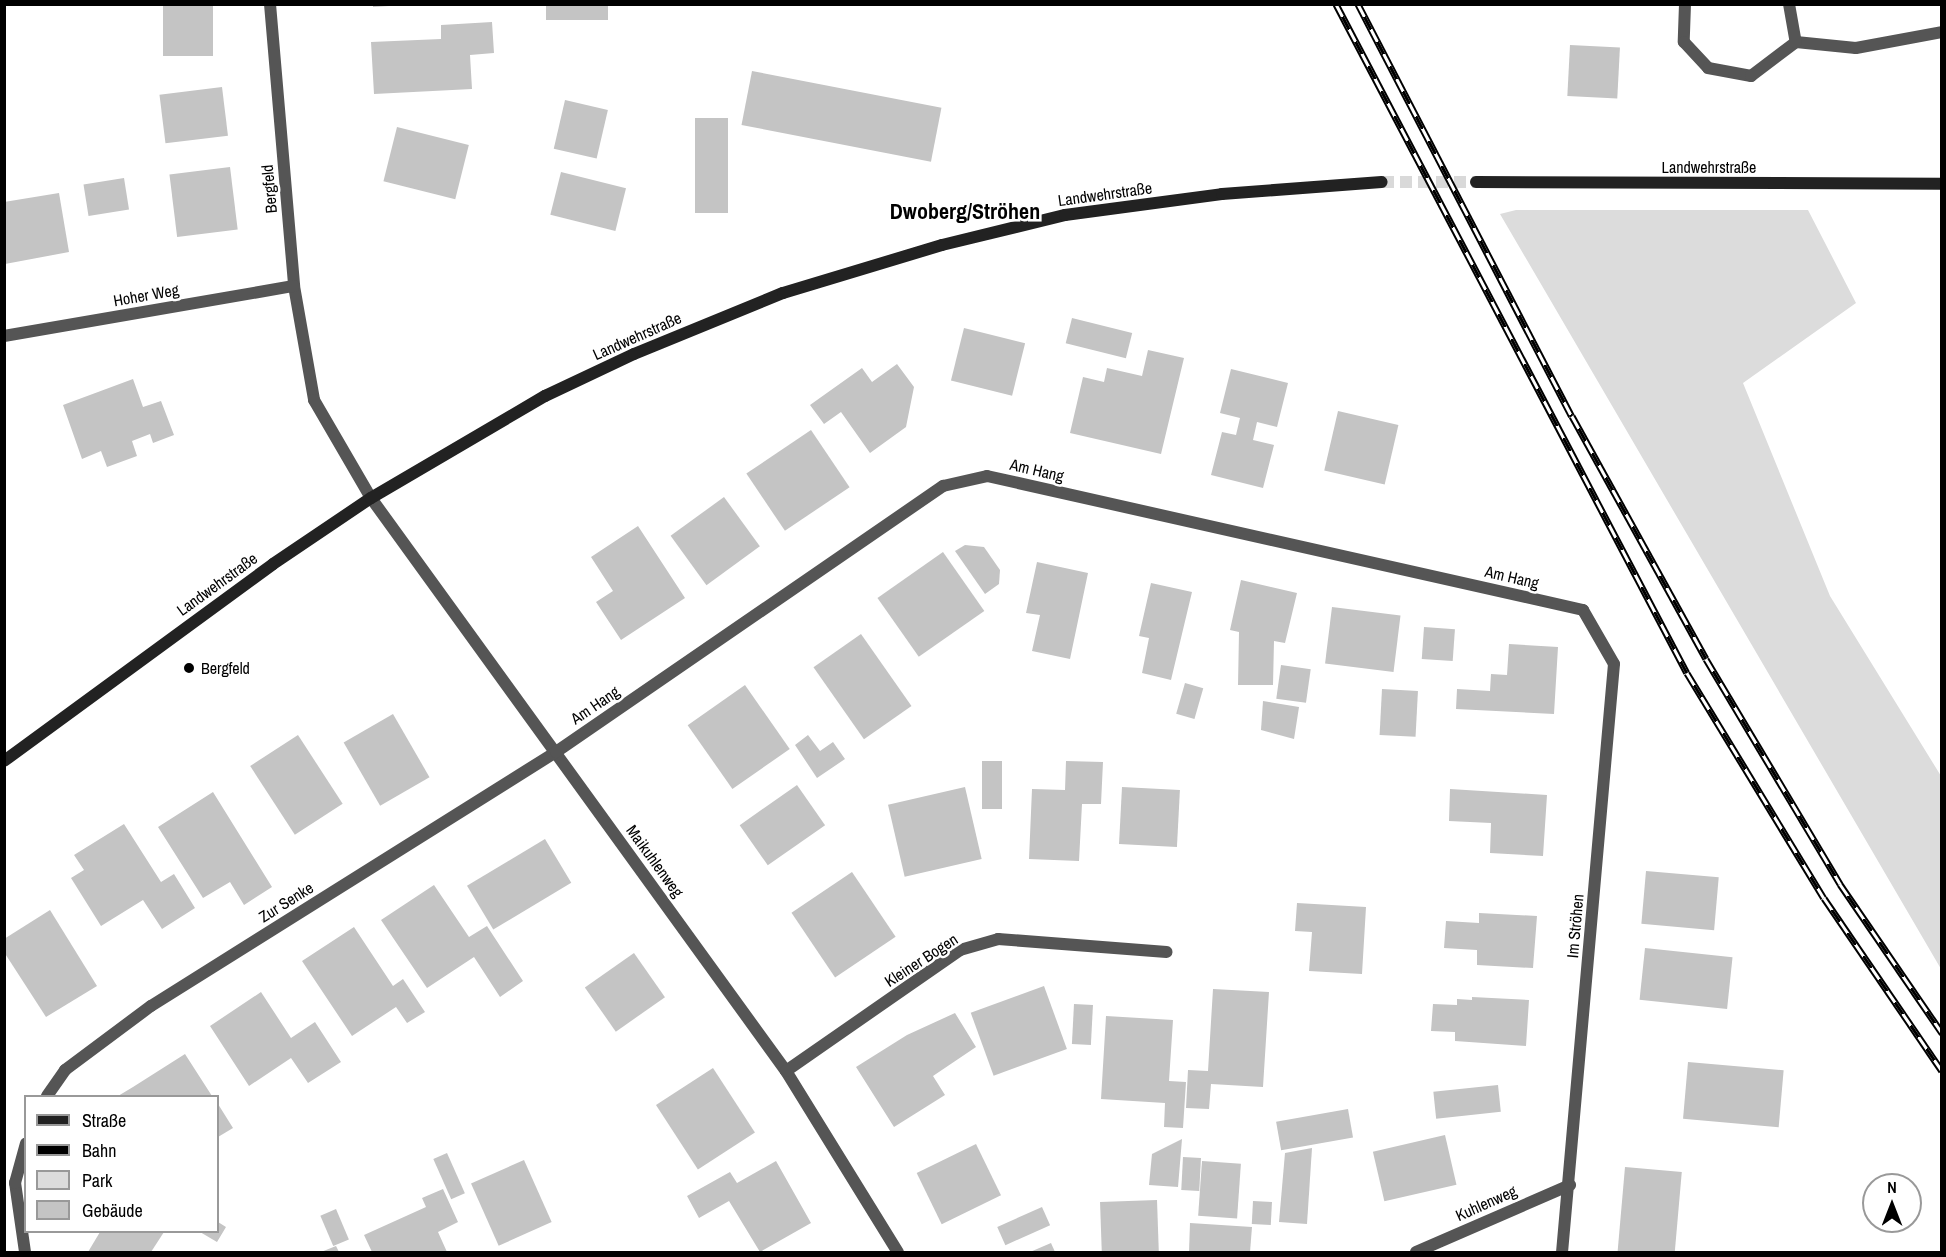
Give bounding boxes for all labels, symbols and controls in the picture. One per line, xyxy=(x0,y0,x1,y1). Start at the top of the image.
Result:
street label: Landwehrstraße xyxy=(1662,157,1756,177)
street label: Bergfeld xyxy=(257,164,281,214)
street label: Landwehrstraße xyxy=(1057,178,1153,210)
district label: Dwoberg/Ströhen xyxy=(890,199,1040,225)
street label: Hoher Weg xyxy=(112,280,180,310)
street label: Landwehrstraße xyxy=(590,308,684,364)
street label: Am Hang xyxy=(1008,454,1066,486)
street label: Landwehrstraße xyxy=(173,548,261,620)
street label: Am Hang xyxy=(1483,561,1541,593)
place label: Bergfeld xyxy=(201,658,250,678)
marker: Bergfeld xyxy=(182,661,196,675)
street label: Am Hang xyxy=(567,682,623,728)
street label: Maikuhlenweg xyxy=(622,821,688,901)
street label: Zur Senke xyxy=(255,878,317,926)
street label: Im Ströhen xyxy=(1563,893,1587,959)
street label: Kleiner Bogen xyxy=(881,929,961,991)
legend xyxy=(24,1095,219,1233)
text: Straße xyxy=(82,1108,126,1133)
text: Bahn xyxy=(82,1138,116,1163)
text: Park xyxy=(82,1168,112,1193)
north arrow xyxy=(1862,1173,1922,1233)
text: N xyxy=(1887,1176,1897,1198)
street label: Kuhlenweg xyxy=(1452,1181,1520,1225)
text: Gebäude xyxy=(82,1198,143,1223)

